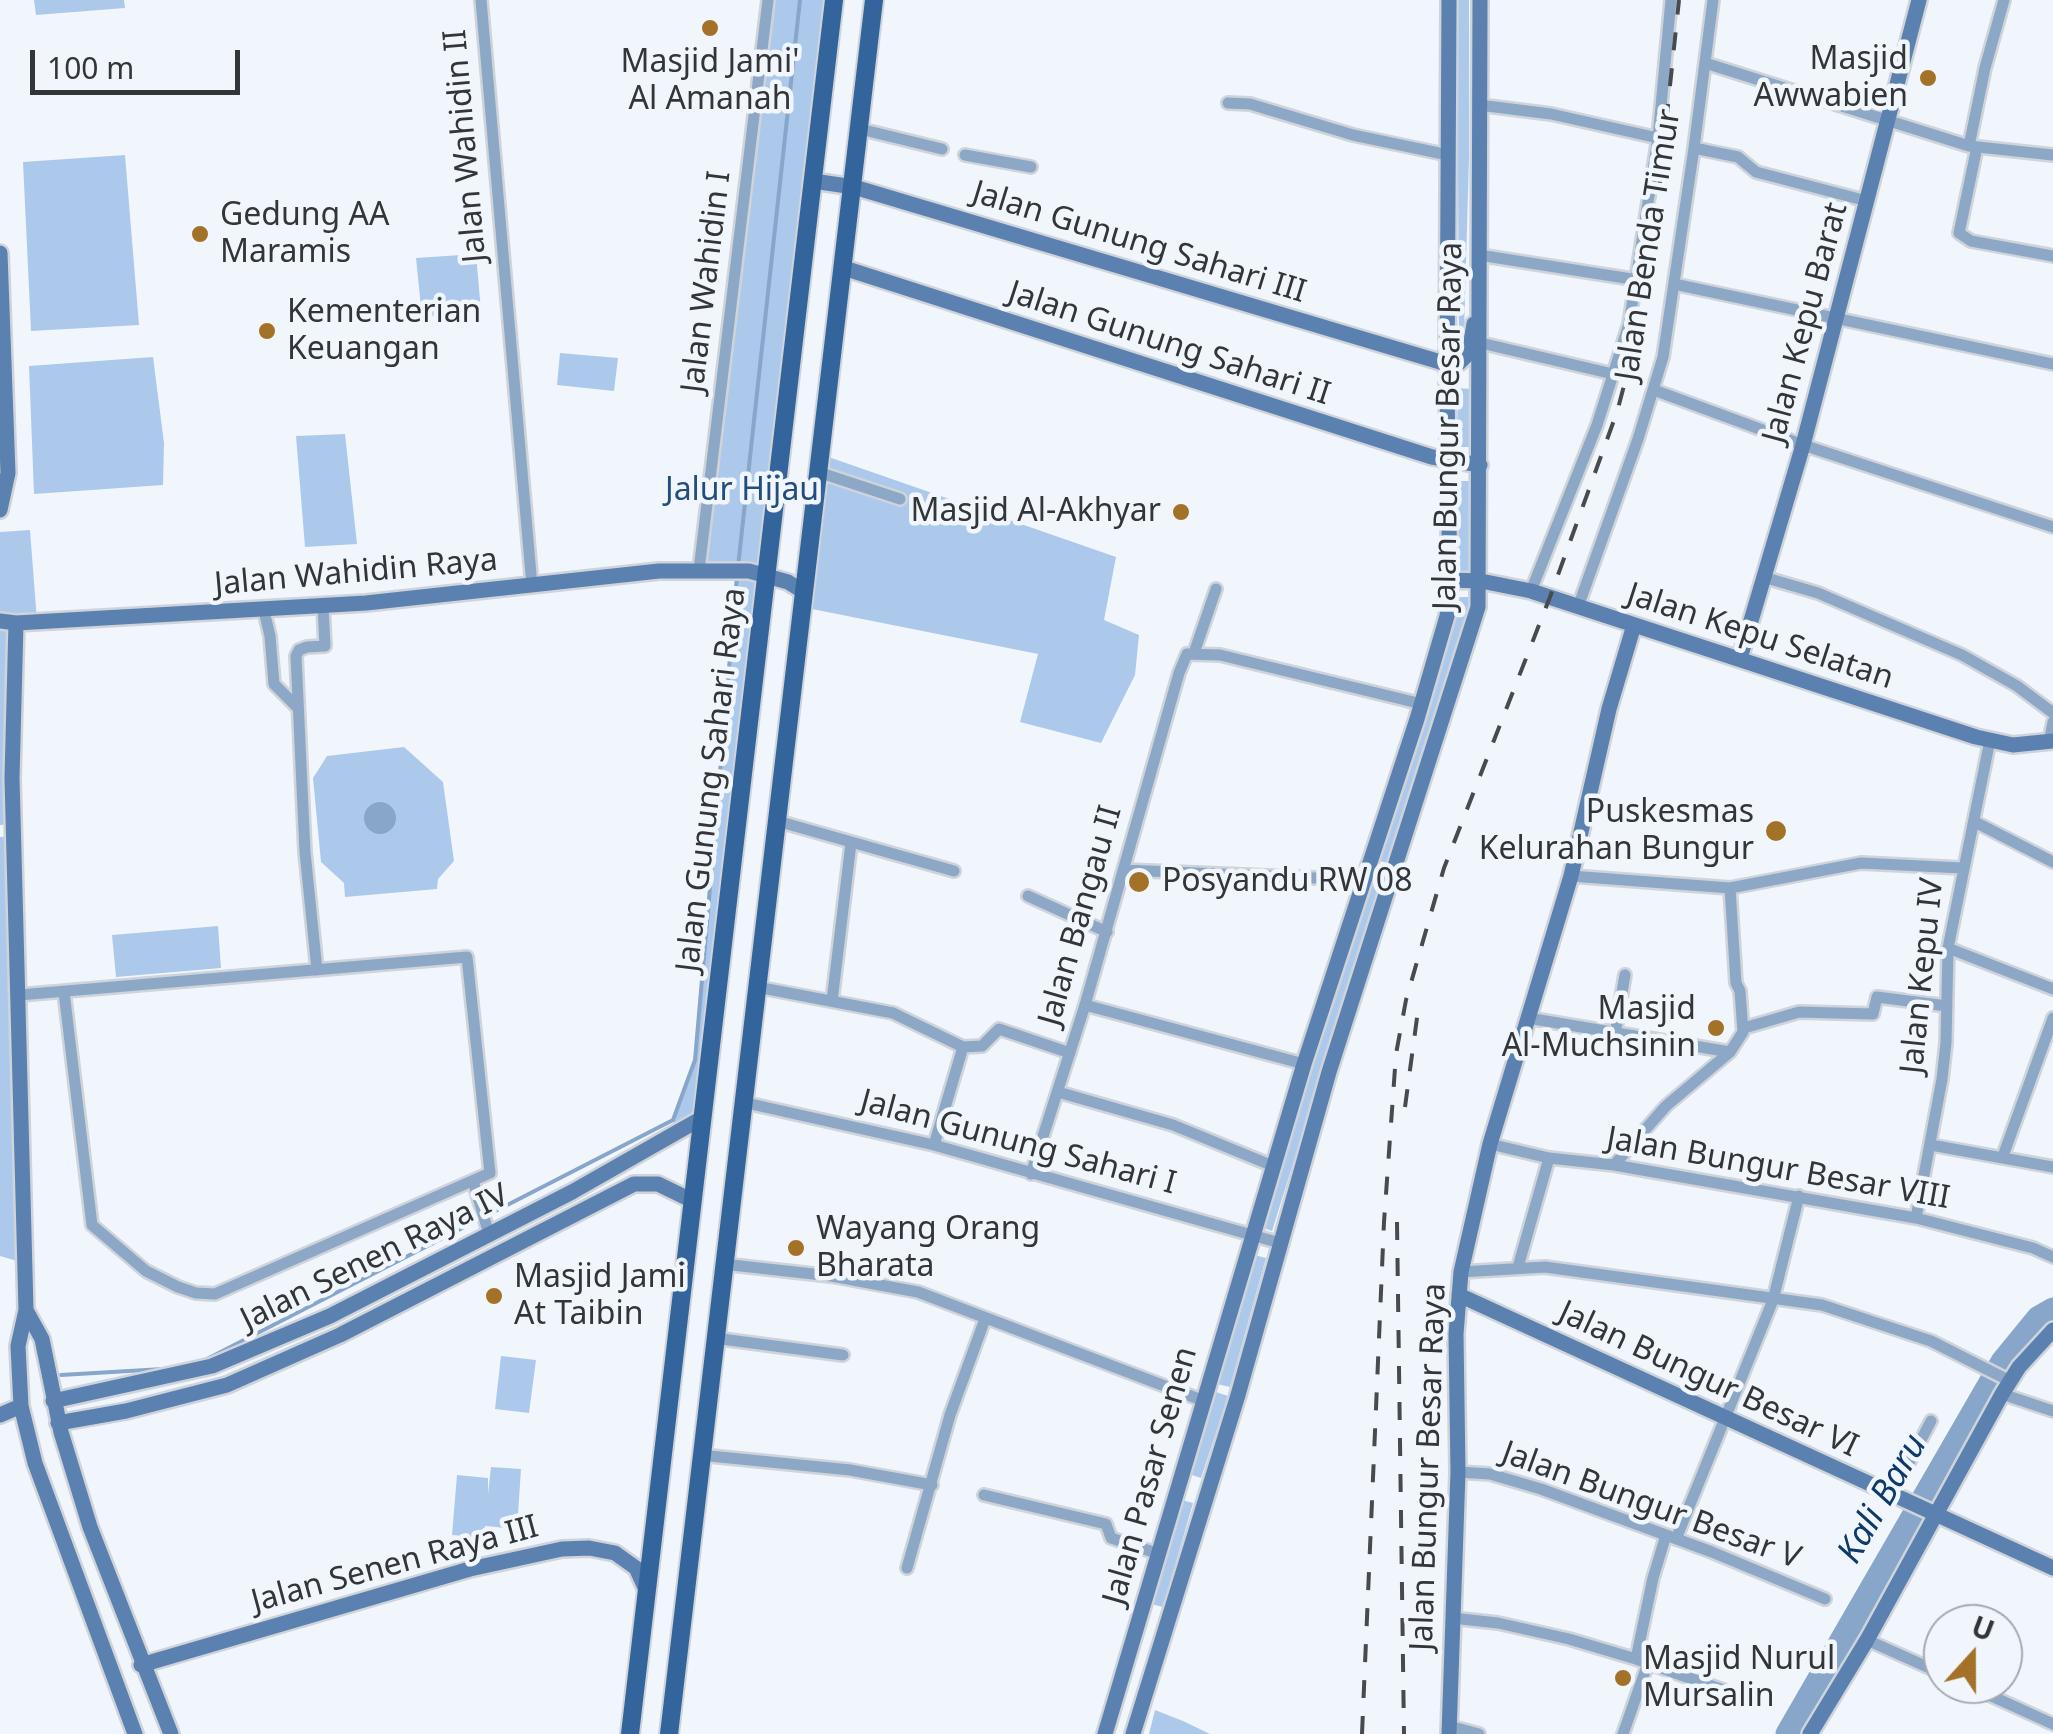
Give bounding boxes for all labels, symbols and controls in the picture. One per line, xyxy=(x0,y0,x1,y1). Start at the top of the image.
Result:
marker: Masjid Jami' Al Amanah xyxy=(699,17,721,39)
street label: Jalan Wahidin II xyxy=(437,28,495,264)
scale bar xyxy=(35,30,245,92)
place label: Masjid Awwabien xyxy=(1754,41,1908,116)
place label: Masjid Jami' Al Amanah xyxy=(621,44,799,119)
text: 100 m xyxy=(47,47,134,88)
marker: Masjid Awwabien xyxy=(1917,67,1939,89)
street label: Jalan Benda Timur xyxy=(1609,106,1689,384)
street label: Jalan Wahidin I xyxy=(674,169,740,395)
street label: Jalan Gunung Sahari III xyxy=(967,174,1311,312)
place label: Gedung AA Maramis xyxy=(220,197,389,272)
street label: Jalan Kepu Barat xyxy=(1755,199,1857,447)
marker: Gedung AA Maramis xyxy=(189,223,211,245)
street label: Jalan Bungur Besar Raya xyxy=(1427,242,1471,610)
street label: Jalan Gunung Sahari II xyxy=(1003,274,1335,414)
place label: Kementerian Keuangan xyxy=(287,294,481,369)
marker: Kementerian Keuangan xyxy=(256,320,278,342)
park label: Jalur Hijau xyxy=(665,472,819,510)
place label: Masjid Al-Akhyar xyxy=(910,493,1161,531)
marker: Masjid Al-Akhyar xyxy=(1170,501,1192,523)
street label: Jalan Wahidin Raya xyxy=(213,541,499,605)
street label: Jalan Kepu Selatan xyxy=(1622,576,1898,698)
street label: Jalan Gunung Sahari Raya xyxy=(669,586,755,974)
place label: Puskesmas Kelurahan Bungur xyxy=(1479,794,1754,869)
street label: Jalan Bangau II xyxy=(1031,802,1131,1030)
marker: Puskesmas Kelurahan Bungur xyxy=(1763,818,1789,844)
place label: Posyandu RW 08 xyxy=(1162,863,1412,901)
marker: Posyandu RW 08 xyxy=(1126,869,1152,895)
street label: Jalan Kepu IV xyxy=(1894,876,1952,1076)
place label: Masjid Al-Muchsinin xyxy=(1502,991,1696,1066)
marker: Masjid Al-Muchsinin xyxy=(1705,1017,1727,1039)
street label: Jalan Gunung Sahari I xyxy=(856,1082,1180,1204)
street label: Jalan Bungur Besar VIII xyxy=(1603,1120,1953,1218)
street label: Jalan Senen Raya IV xyxy=(235,1177,515,1339)
place label: Wayang Orang Bharata xyxy=(816,1211,1040,1286)
marker: Wayang Orang Bharata xyxy=(785,1237,807,1259)
place label: Masjid Jami At Taibin xyxy=(514,1259,686,1334)
street label: Jalan Bungur Besar Raya xyxy=(1403,1282,1455,1652)
marker: Masjid Jami At Taibin xyxy=(483,1285,505,1307)
street label: Jalan Bungur Besar VI xyxy=(1552,1294,1864,1466)
street label: Jalan Pasar Senen xyxy=(1096,1343,1206,1609)
water label: Kali Baru xyxy=(1829,1427,1937,1571)
street label: Jalan Bungur Besar V xyxy=(1496,1434,1806,1578)
street label: Jalan Senen Raya III xyxy=(247,1508,543,1622)
north arrow xyxy=(1923,1604,2023,1704)
text: U xyxy=(1966,1606,2000,1649)
place label: Masjid Nurul Mursalin xyxy=(1643,1641,1835,1716)
marker: Masjid Nurul Mursalin xyxy=(1612,1667,1634,1689)

